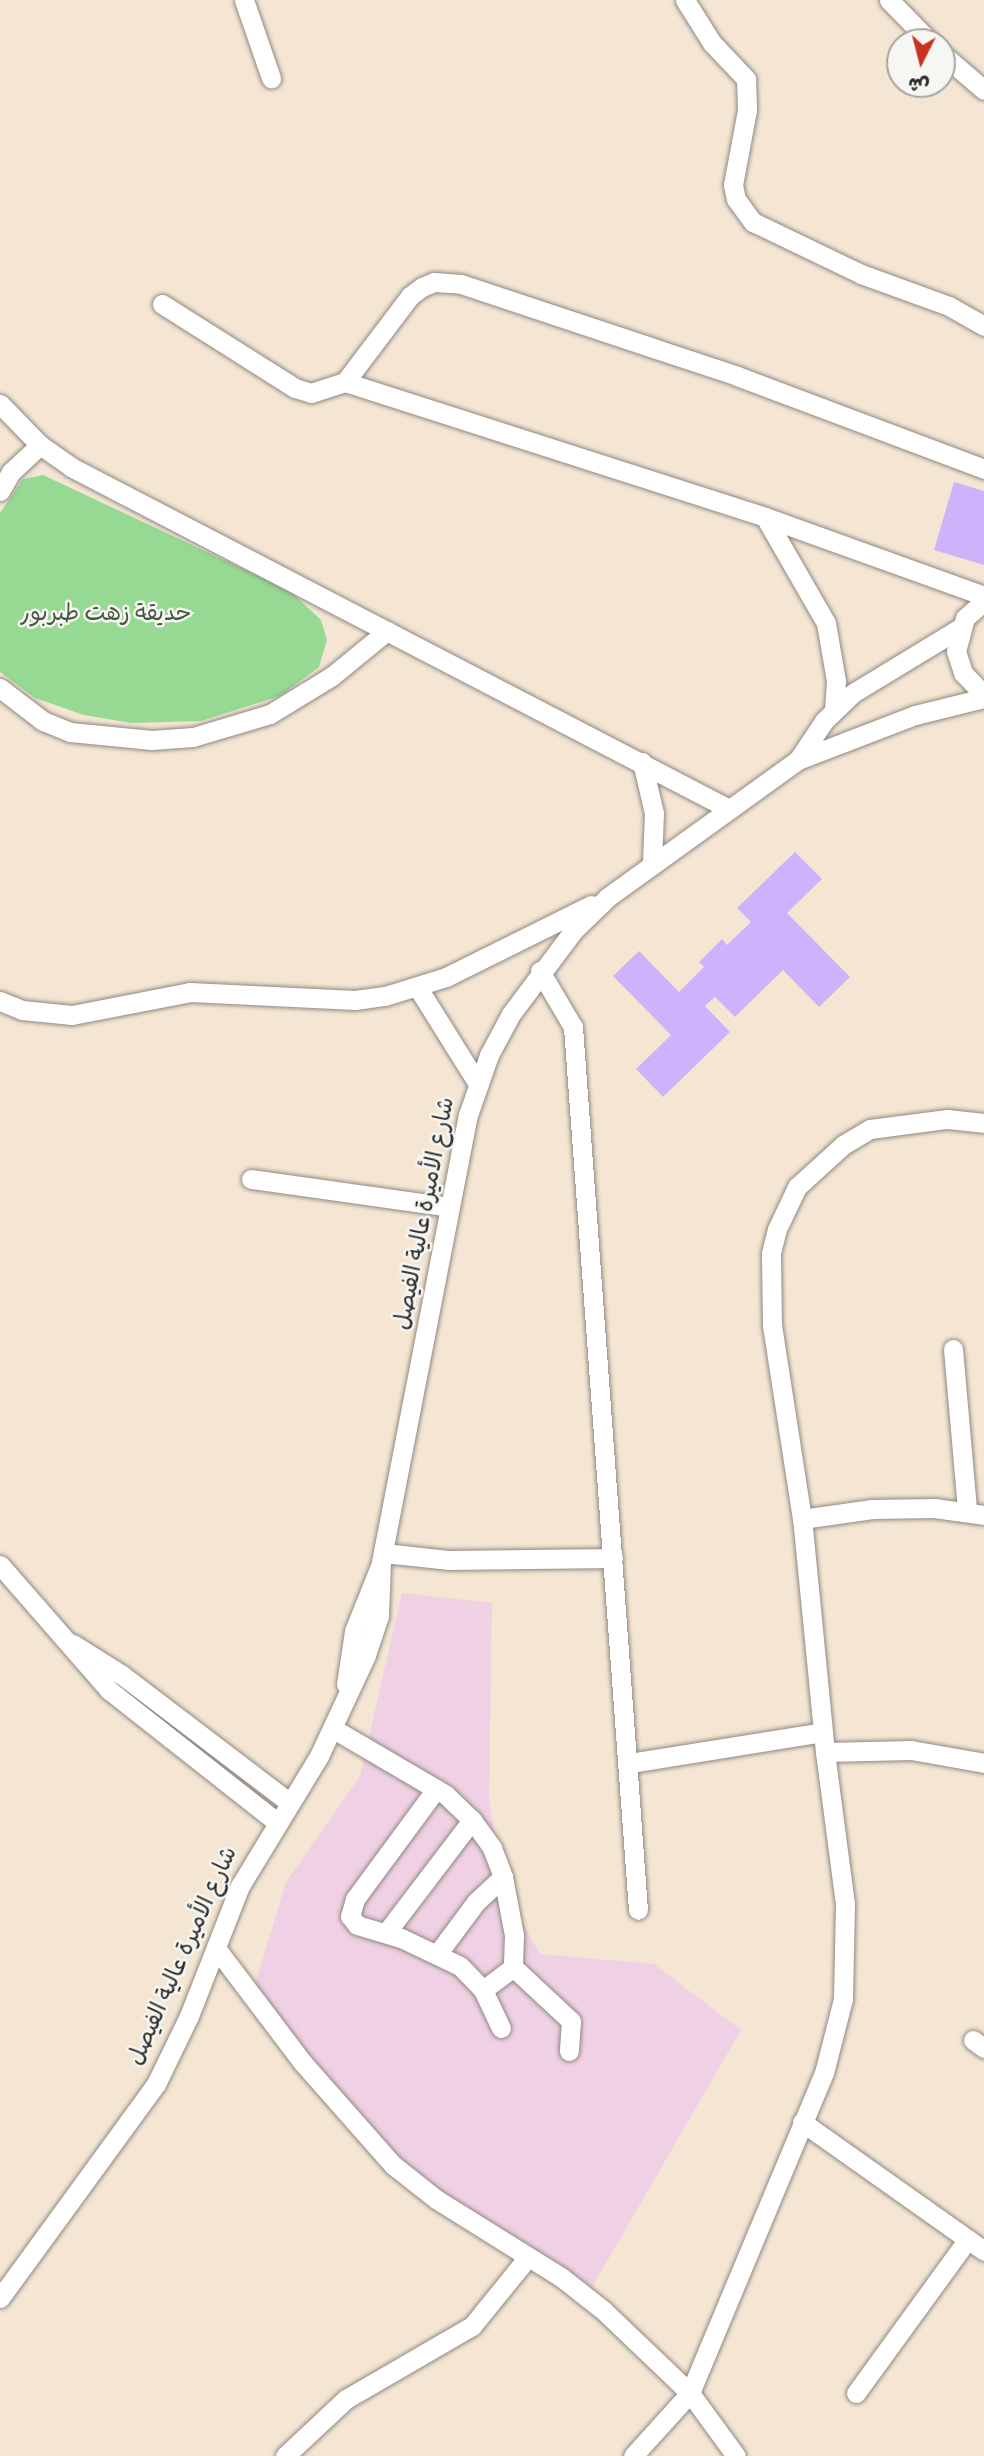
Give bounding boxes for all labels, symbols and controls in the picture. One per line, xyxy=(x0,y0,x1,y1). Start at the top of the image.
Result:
north arrow xyxy=(886,28,956,98)
text: ش xyxy=(907,68,931,97)
park label: حديقة زهت طبربور xyxy=(21,602,191,630)
street label: شارع الأميرة عالية الفيصل xyxy=(391,1095,463,1333)
street label: شارع الأميرة عالية الفيصل xyxy=(124,1843,246,2071)

